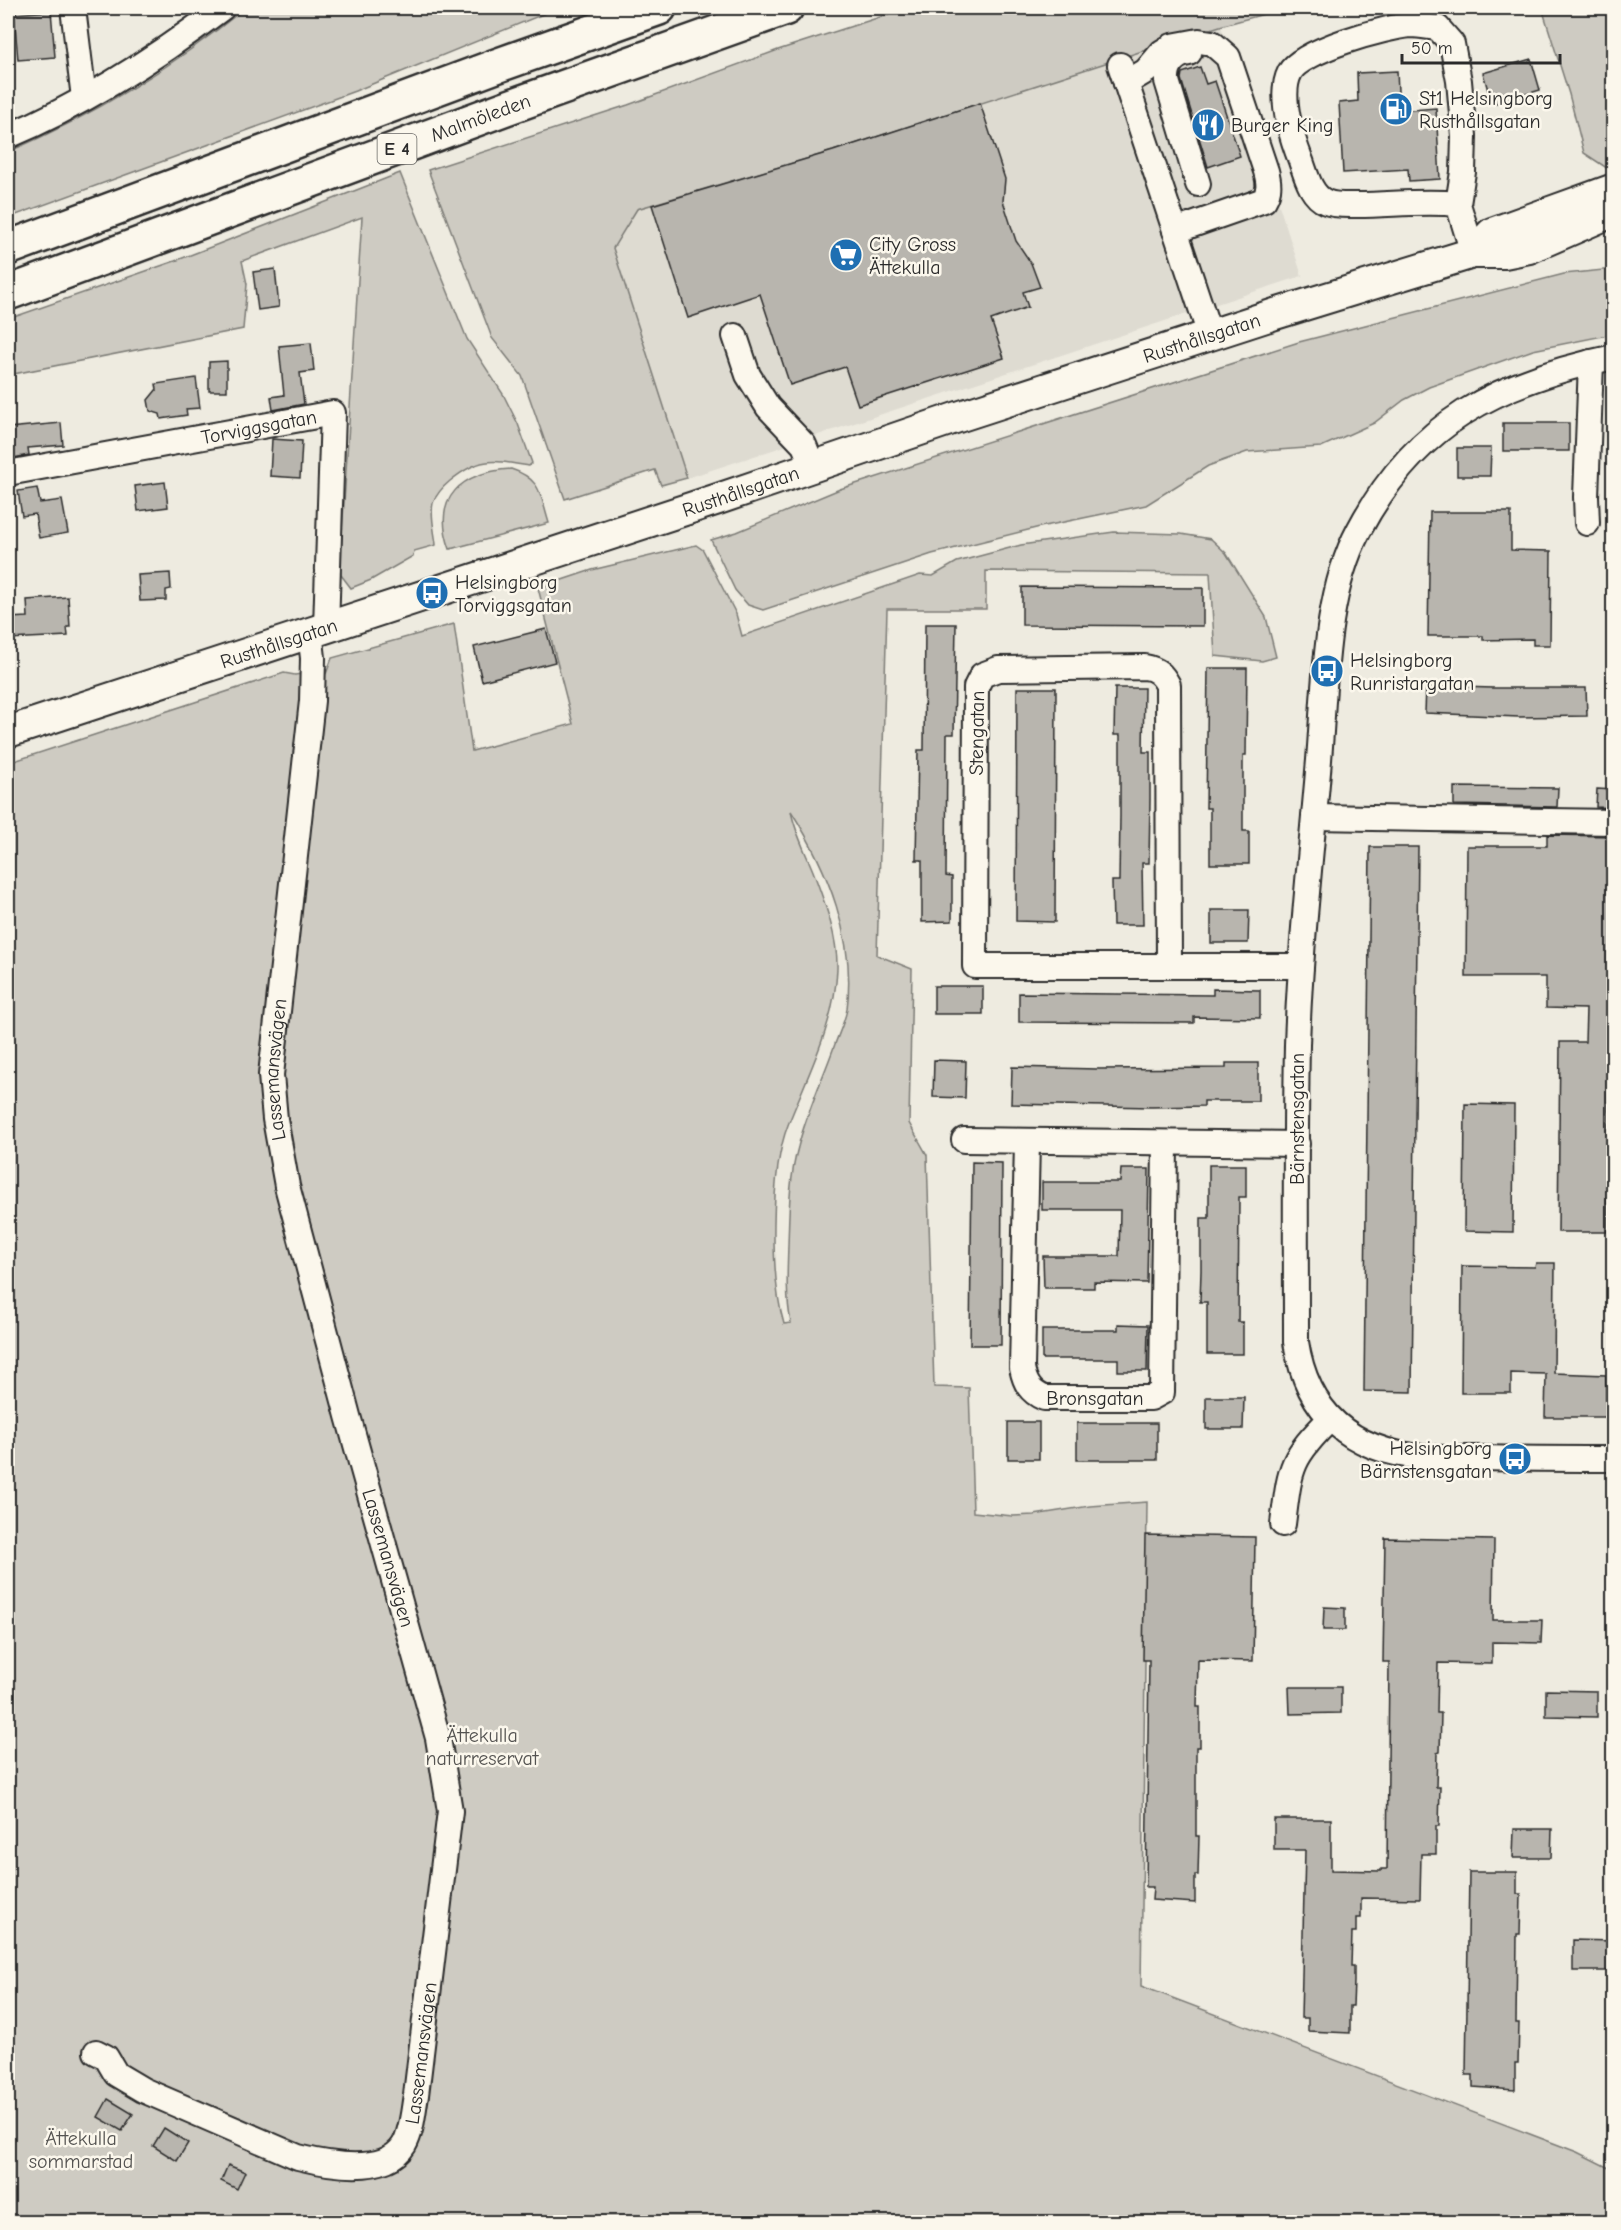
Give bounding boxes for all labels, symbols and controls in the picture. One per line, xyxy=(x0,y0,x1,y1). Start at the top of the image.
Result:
scale bar xyxy=(1402,27,1560,65)
text: 50 m xyxy=(1411,38,1453,59)
place label: St1 Helsingborg Rusthållsgatan xyxy=(1419,87,1553,133)
street label: Malmöleden xyxy=(427,89,534,147)
fuel station icon: St1 Helsingborg Rusthållsgatan xyxy=(1378,91,1414,127)
restaurant icon: Burger King xyxy=(1190,107,1226,143)
place label: Burger King xyxy=(1231,114,1334,137)
road number: E 4 xyxy=(378,134,416,164)
place label: City Gross Ättekulla xyxy=(869,233,956,279)
supermarket icon: City Gross Ättekulla xyxy=(828,237,864,273)
street label: Rusthållsgatan xyxy=(1140,308,1263,368)
street label: Torviggsgatan xyxy=(199,405,318,449)
street label: Rusthållsgatan xyxy=(679,461,802,522)
place label: Helsingborg Torviggsgatan xyxy=(455,571,572,617)
bus stop icon: Helsingborg Torviggsgatan xyxy=(414,575,450,611)
street label: Rusthållsgatan xyxy=(217,613,340,673)
place label: Helsingborg Runristargatan xyxy=(1350,649,1474,695)
bus stop icon: Helsingborg Runristargatan xyxy=(1309,653,1345,689)
street label: Stengatan xyxy=(965,690,989,776)
street label: Lassemansvägen xyxy=(259,997,291,1142)
street label: Bärnstensgatan xyxy=(1286,1053,1309,1185)
street label: Bronsgatan xyxy=(1046,1387,1144,1410)
place label: Helsingborg Bärnstensgatan xyxy=(1360,1437,1492,1483)
bus stop icon: Helsingborg Bärnstensgatan xyxy=(1497,1441,1533,1477)
street label: Lassemansvägen xyxy=(357,1486,419,1630)
park label: Ättekulla naturreservat xyxy=(425,1724,540,1770)
street label: Lassemansvägen xyxy=(400,1981,441,2126)
park label: Ättekulla sommarstad xyxy=(29,2127,133,2173)

